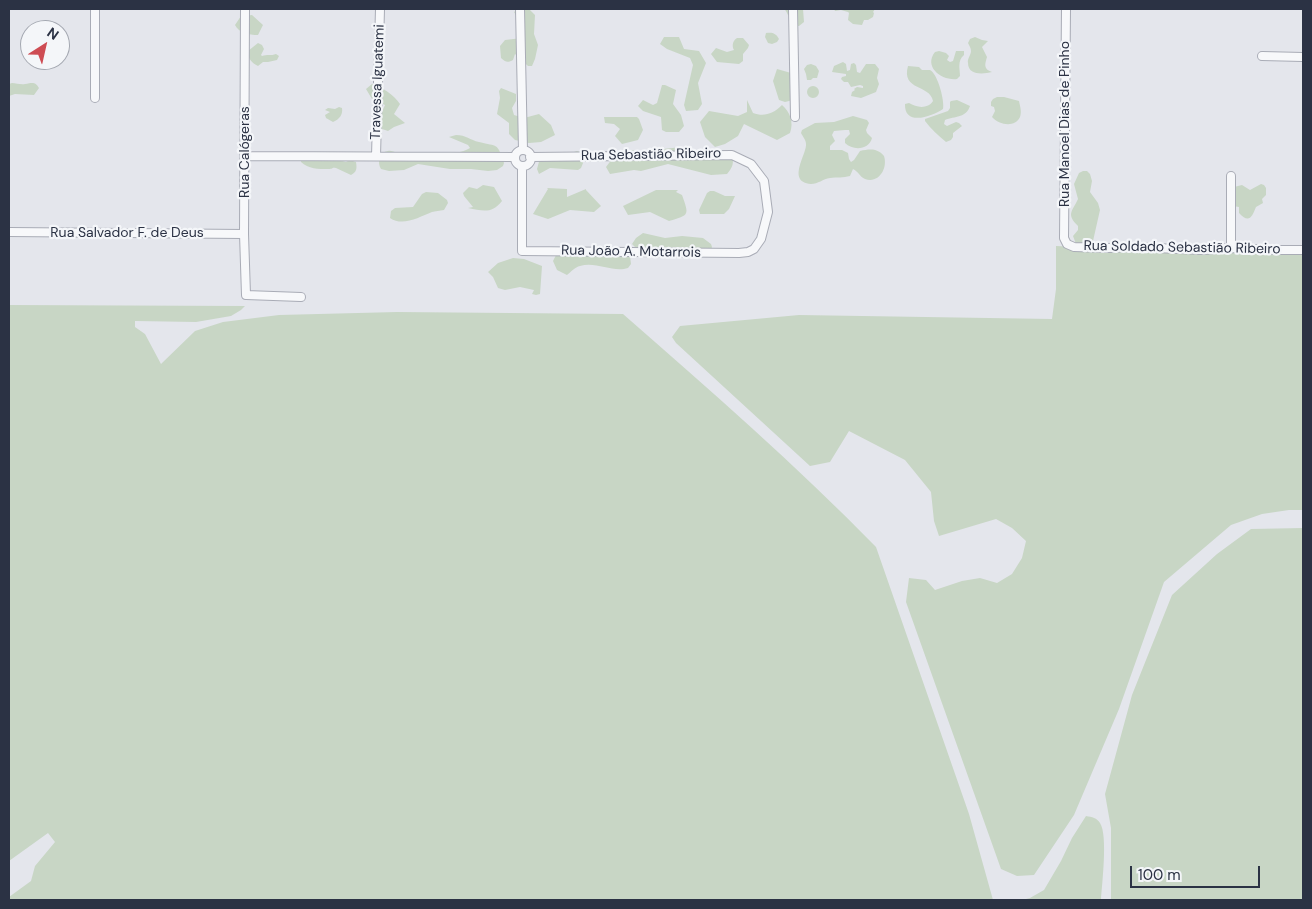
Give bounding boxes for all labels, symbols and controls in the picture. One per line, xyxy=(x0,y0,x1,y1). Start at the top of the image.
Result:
north arrow xyxy=(20,20,70,70)
text: N xyxy=(44,23,62,44)
street label: Travessa Iguatemi xyxy=(368,24,388,140)
street label: Rua Manoel Dias de Pinho xyxy=(1057,41,1073,207)
street label: Rua Calógeras xyxy=(237,106,253,198)
street label: Rua Sebastião Ribeiro xyxy=(581,145,721,165)
street label: Rua Salvador F. de Deus xyxy=(50,225,204,241)
street label: Rua Soldado Sebastião Ribeiro xyxy=(1083,238,1281,258)
street label: Rua João A. Motarrois xyxy=(561,242,701,262)
scale bar xyxy=(1132,856,1262,888)
text: 100 m xyxy=(1138,865,1181,885)

